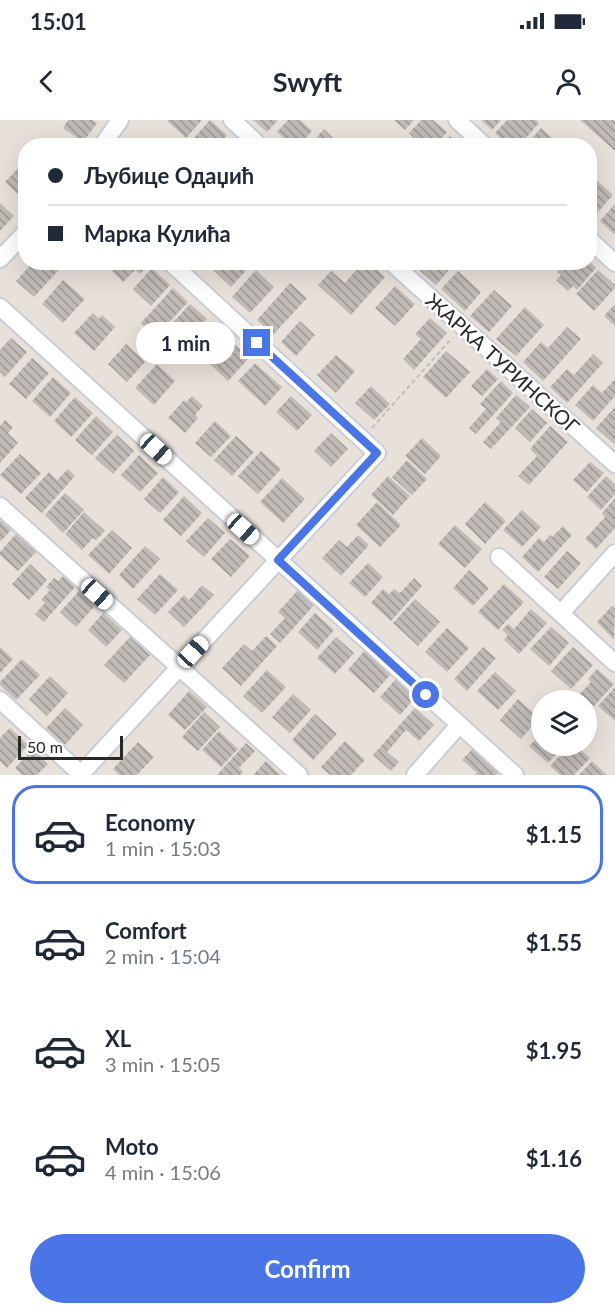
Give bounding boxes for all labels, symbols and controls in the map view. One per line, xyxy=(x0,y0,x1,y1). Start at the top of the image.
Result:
text: 15:01 xyxy=(30,8,87,35)
icon: back xyxy=(30,65,63,98)
text: Swyft xyxy=(273,65,342,98)
icon: person xyxy=(552,65,585,98)
text: Љубице Одаџић xyxy=(84,162,254,189)
text: Марка Кулића xyxy=(84,220,231,247)
street label: ЖАРКА ТУРИНСКОГ xyxy=(421,288,585,438)
callout: 1 min xyxy=(137,322,236,364)
route end xyxy=(243,329,270,356)
text: 1 min xyxy=(161,331,210,355)
car xyxy=(137,430,175,468)
car xyxy=(224,510,262,548)
car xyxy=(78,575,116,613)
car xyxy=(174,633,212,671)
route start xyxy=(412,681,439,708)
map controls xyxy=(531,690,597,756)
button: layers xyxy=(531,690,597,756)
scale bar xyxy=(18,733,123,760)
text: 50 m xyxy=(27,737,63,756)
icon: car xyxy=(33,808,87,862)
text: Economy xyxy=(105,809,195,836)
text: $1.15 xyxy=(526,821,582,848)
text: 1 min · 15:03 xyxy=(105,836,221,860)
icon: car xyxy=(33,916,87,970)
text: Comfort xyxy=(105,917,187,944)
text: $1.55 xyxy=(526,929,582,956)
text: 2 min · 15:04 xyxy=(105,944,221,968)
icon: car xyxy=(33,1024,87,1078)
text: XL xyxy=(105,1025,131,1052)
text: $1.95 xyxy=(526,1037,582,1064)
text: 3 min · 15:05 xyxy=(105,1052,221,1076)
icon: car xyxy=(33,1132,87,1186)
text: Moto xyxy=(105,1133,159,1160)
text: $1.16 xyxy=(526,1145,582,1172)
text: 4 min · 15:06 xyxy=(105,1160,221,1184)
button: Confirm xyxy=(30,1234,585,1303)

